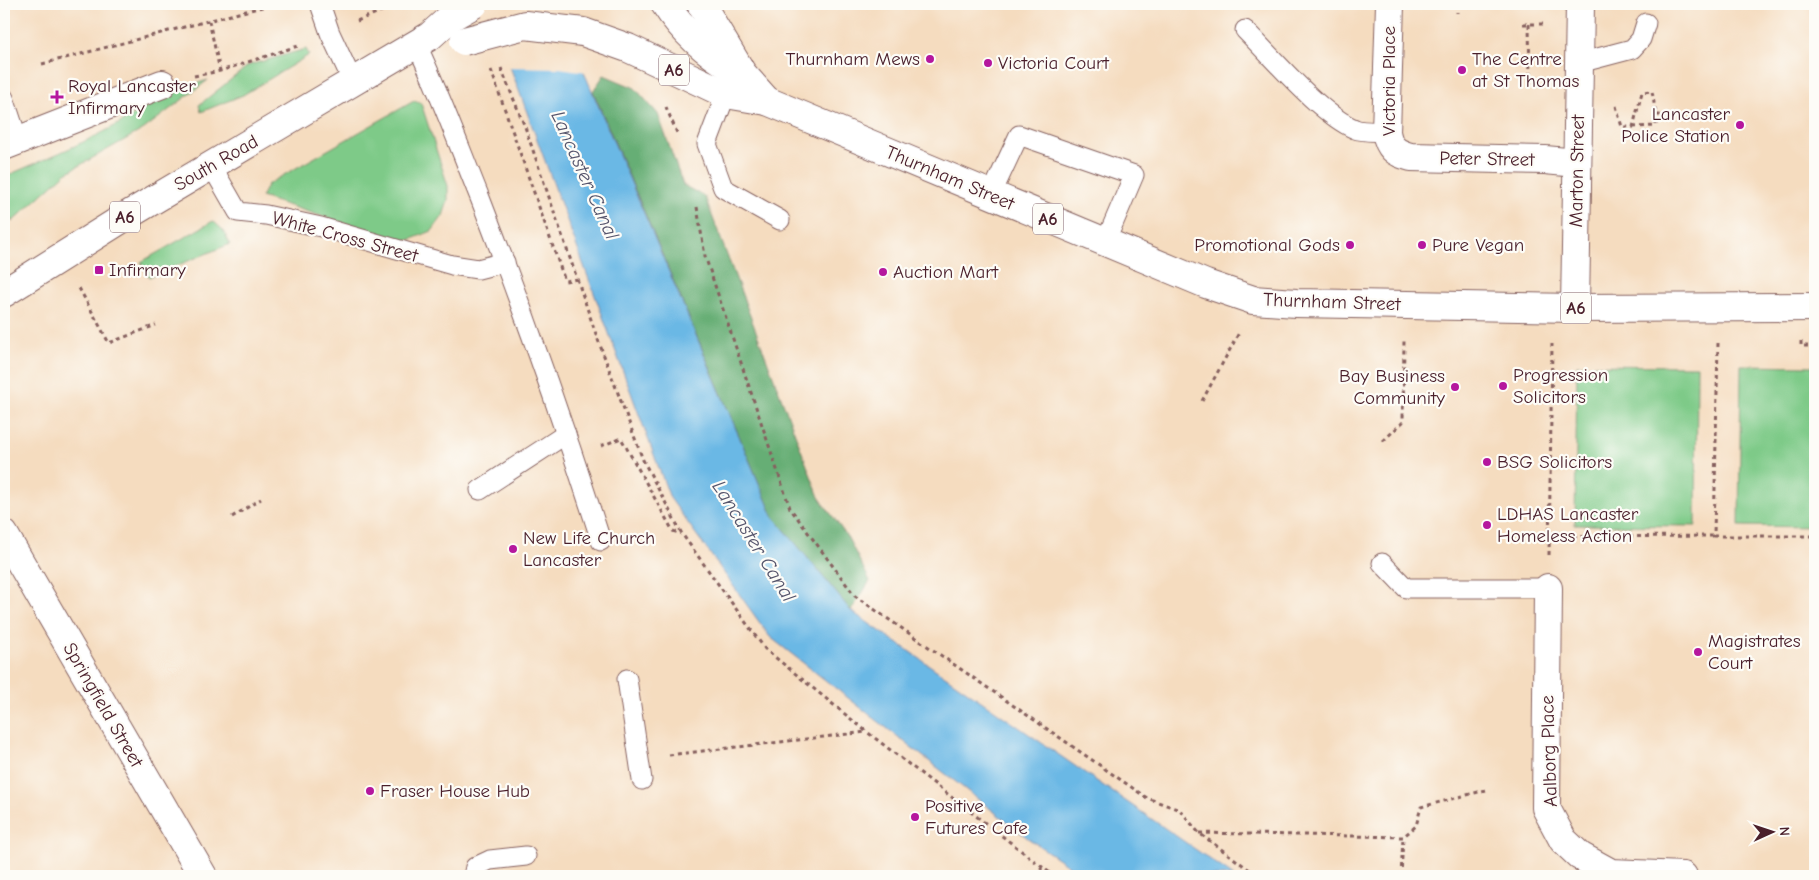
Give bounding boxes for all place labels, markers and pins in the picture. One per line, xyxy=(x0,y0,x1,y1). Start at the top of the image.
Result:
place label: Thurnham Mews xyxy=(785,48,920,70)
place label: The Centre at St Thomas xyxy=(1472,48,1580,92)
place label: Victoria Court xyxy=(998,52,1110,74)
marker: Thurnham Mews xyxy=(924,53,936,65)
marker: Victoria Court xyxy=(982,57,994,69)
marker: The Centre at St Thomas xyxy=(1456,64,1468,76)
place label: Royal Lancaster Infirmary xyxy=(68,75,196,119)
marker: Royal Lancaster Infirmary xyxy=(50,90,64,104)
place label: Lancaster Police Station xyxy=(1621,103,1730,147)
marker: Lancaster Police Station xyxy=(1734,119,1746,131)
place label: Promotional Gods xyxy=(1194,234,1340,256)
place label: Pure Vegan xyxy=(1432,234,1524,256)
marker: Promotional Gods xyxy=(1344,239,1356,251)
marker: Pure Vegan xyxy=(1416,239,1428,251)
place label: Infirmary xyxy=(109,259,186,281)
place label: Auction Mart xyxy=(893,261,999,283)
marker: Infirmary xyxy=(93,264,105,276)
marker: Auction Mart xyxy=(877,266,889,278)
place label: Progression Solicitors xyxy=(1513,364,1608,408)
place label: Bay Business Community xyxy=(1339,365,1445,409)
marker: Progression Solicitors xyxy=(1497,380,1509,392)
marker: Bay Business Community xyxy=(1449,381,1461,393)
place label: BSG Solicitors xyxy=(1497,451,1612,473)
marker: BSG Solicitors xyxy=(1481,456,1493,468)
place label: LDHAS Lancaster Homeless Action xyxy=(1497,503,1639,547)
marker: LDHAS Lancaster Homeless Action xyxy=(1481,519,1493,531)
place label: New Life Church Lancaster xyxy=(523,527,655,571)
marker: New Life Church Lancaster xyxy=(507,543,519,555)
place label: Magistrates Court xyxy=(1708,630,1801,674)
marker: Magistrates Court xyxy=(1692,646,1704,658)
place label: Fraser House Hub xyxy=(380,780,530,802)
marker: Fraser House Hub xyxy=(364,785,376,797)
place label: Positive Futures Cafe xyxy=(925,795,1028,839)
marker: Positive Futures Cafe xyxy=(909,811,921,823)

